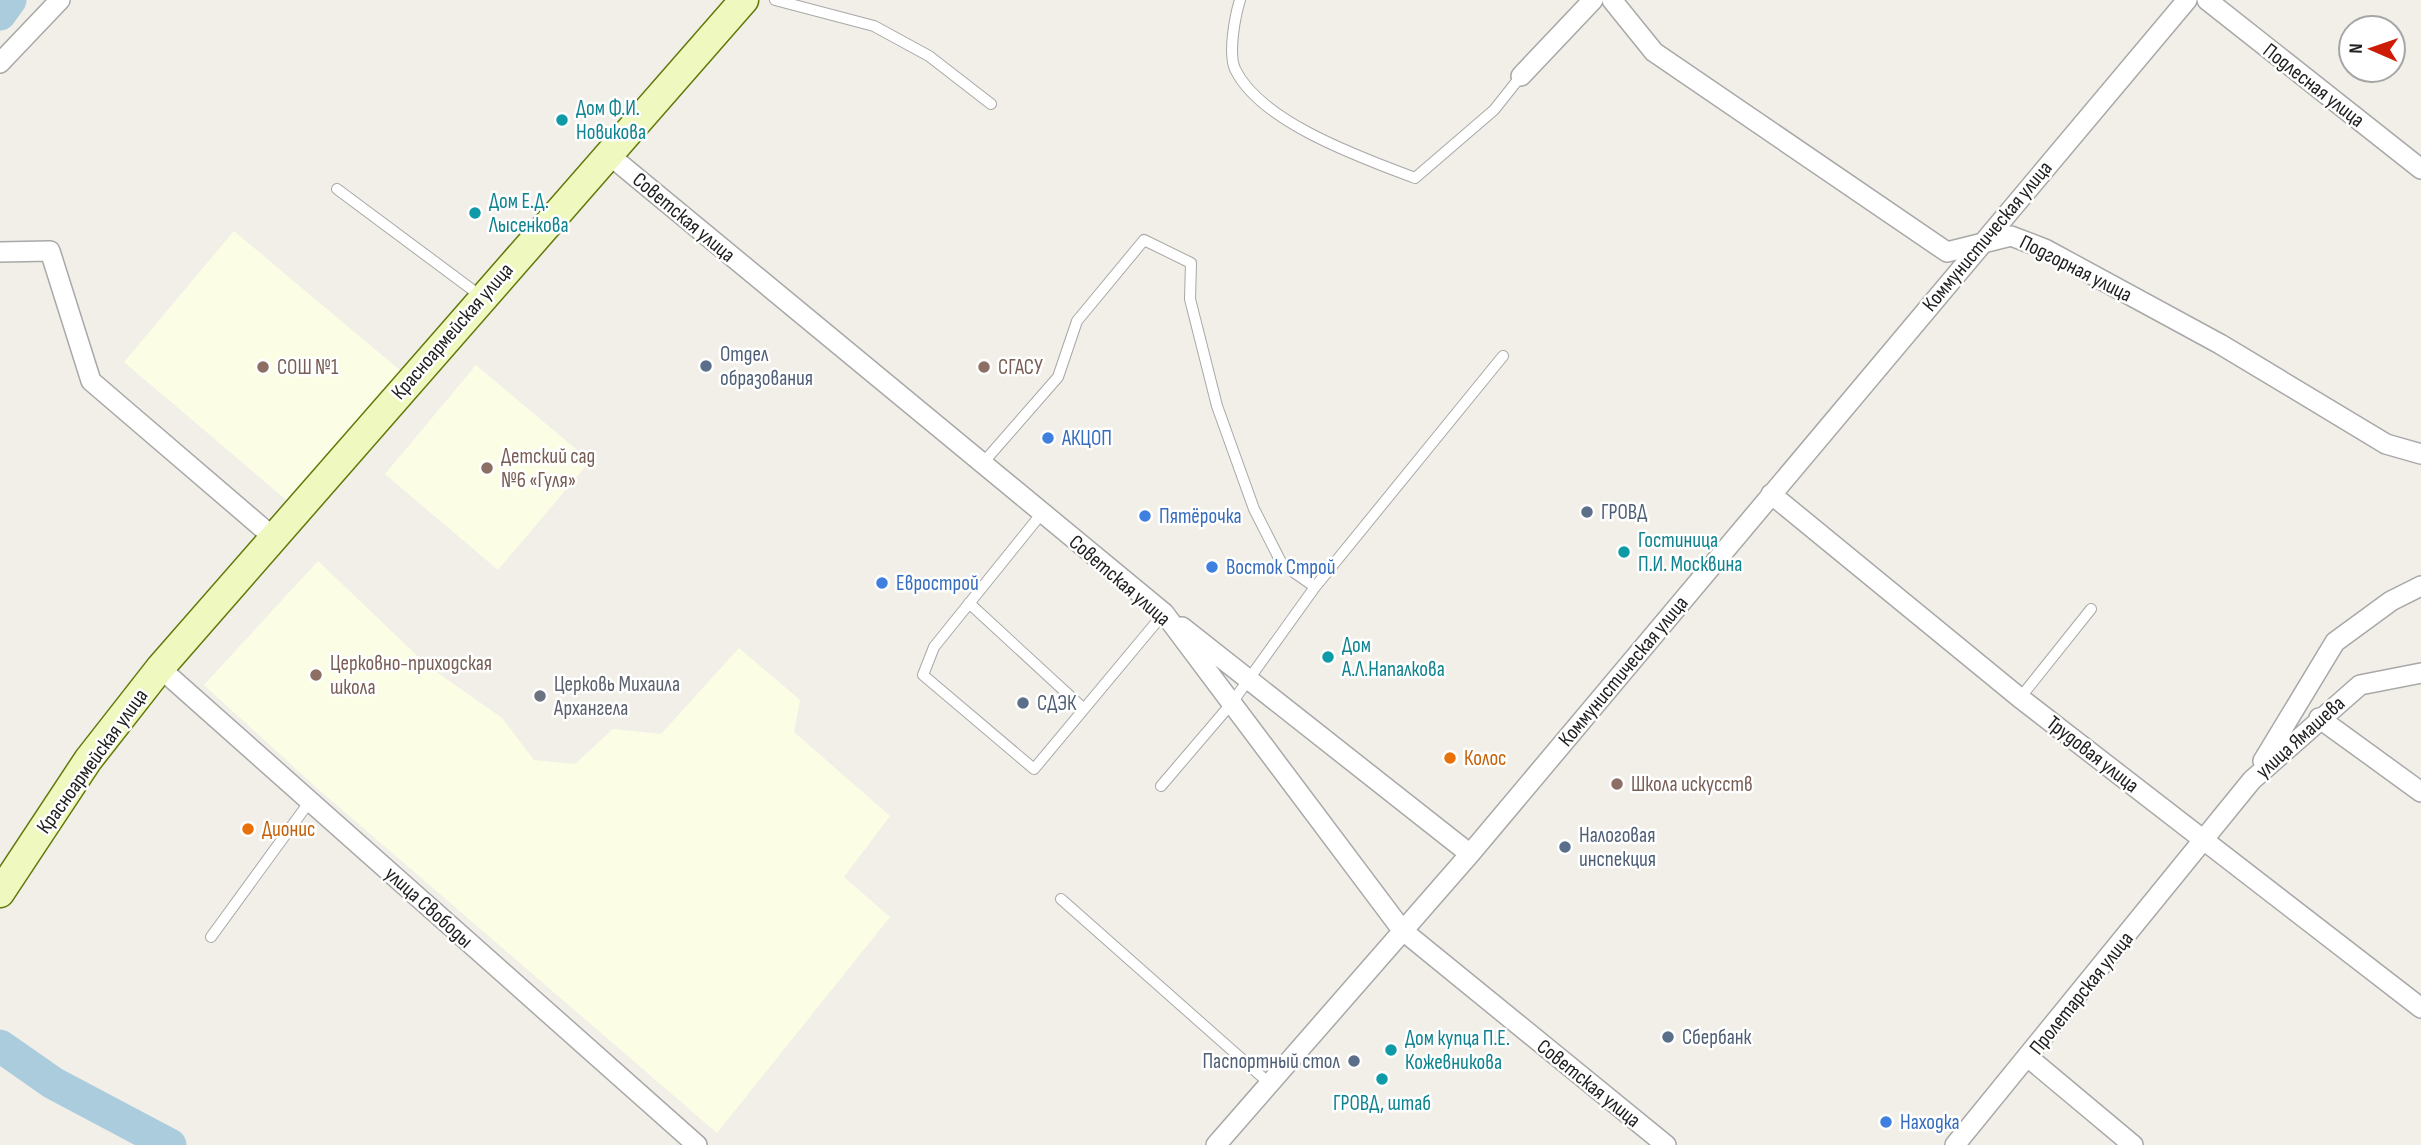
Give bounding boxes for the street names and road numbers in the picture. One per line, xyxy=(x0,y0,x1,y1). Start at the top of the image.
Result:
street label: Подлесная улица xyxy=(2258,38,2369,133)
street label: Коммунистическая улица xyxy=(1917,156,2058,317)
street label: Советская улица xyxy=(627,167,740,268)
street label: Подгорная улица xyxy=(2015,229,2136,307)
street label: Красноармейская улица xyxy=(386,258,519,405)
street label: Советская улица xyxy=(1064,530,1176,631)
street label: Коммунистическая улица xyxy=(1553,591,1694,752)
street label: Красноармейская улица xyxy=(31,684,153,839)
street label: улица Ямашева xyxy=(2251,691,2350,784)
street label: Трудовая улица xyxy=(2042,711,2144,798)
street label: улица Свободы xyxy=(379,861,478,953)
street label: Пролетарская улица xyxy=(2024,927,2139,1060)
street label: Советская улица xyxy=(1532,1034,1646,1133)

